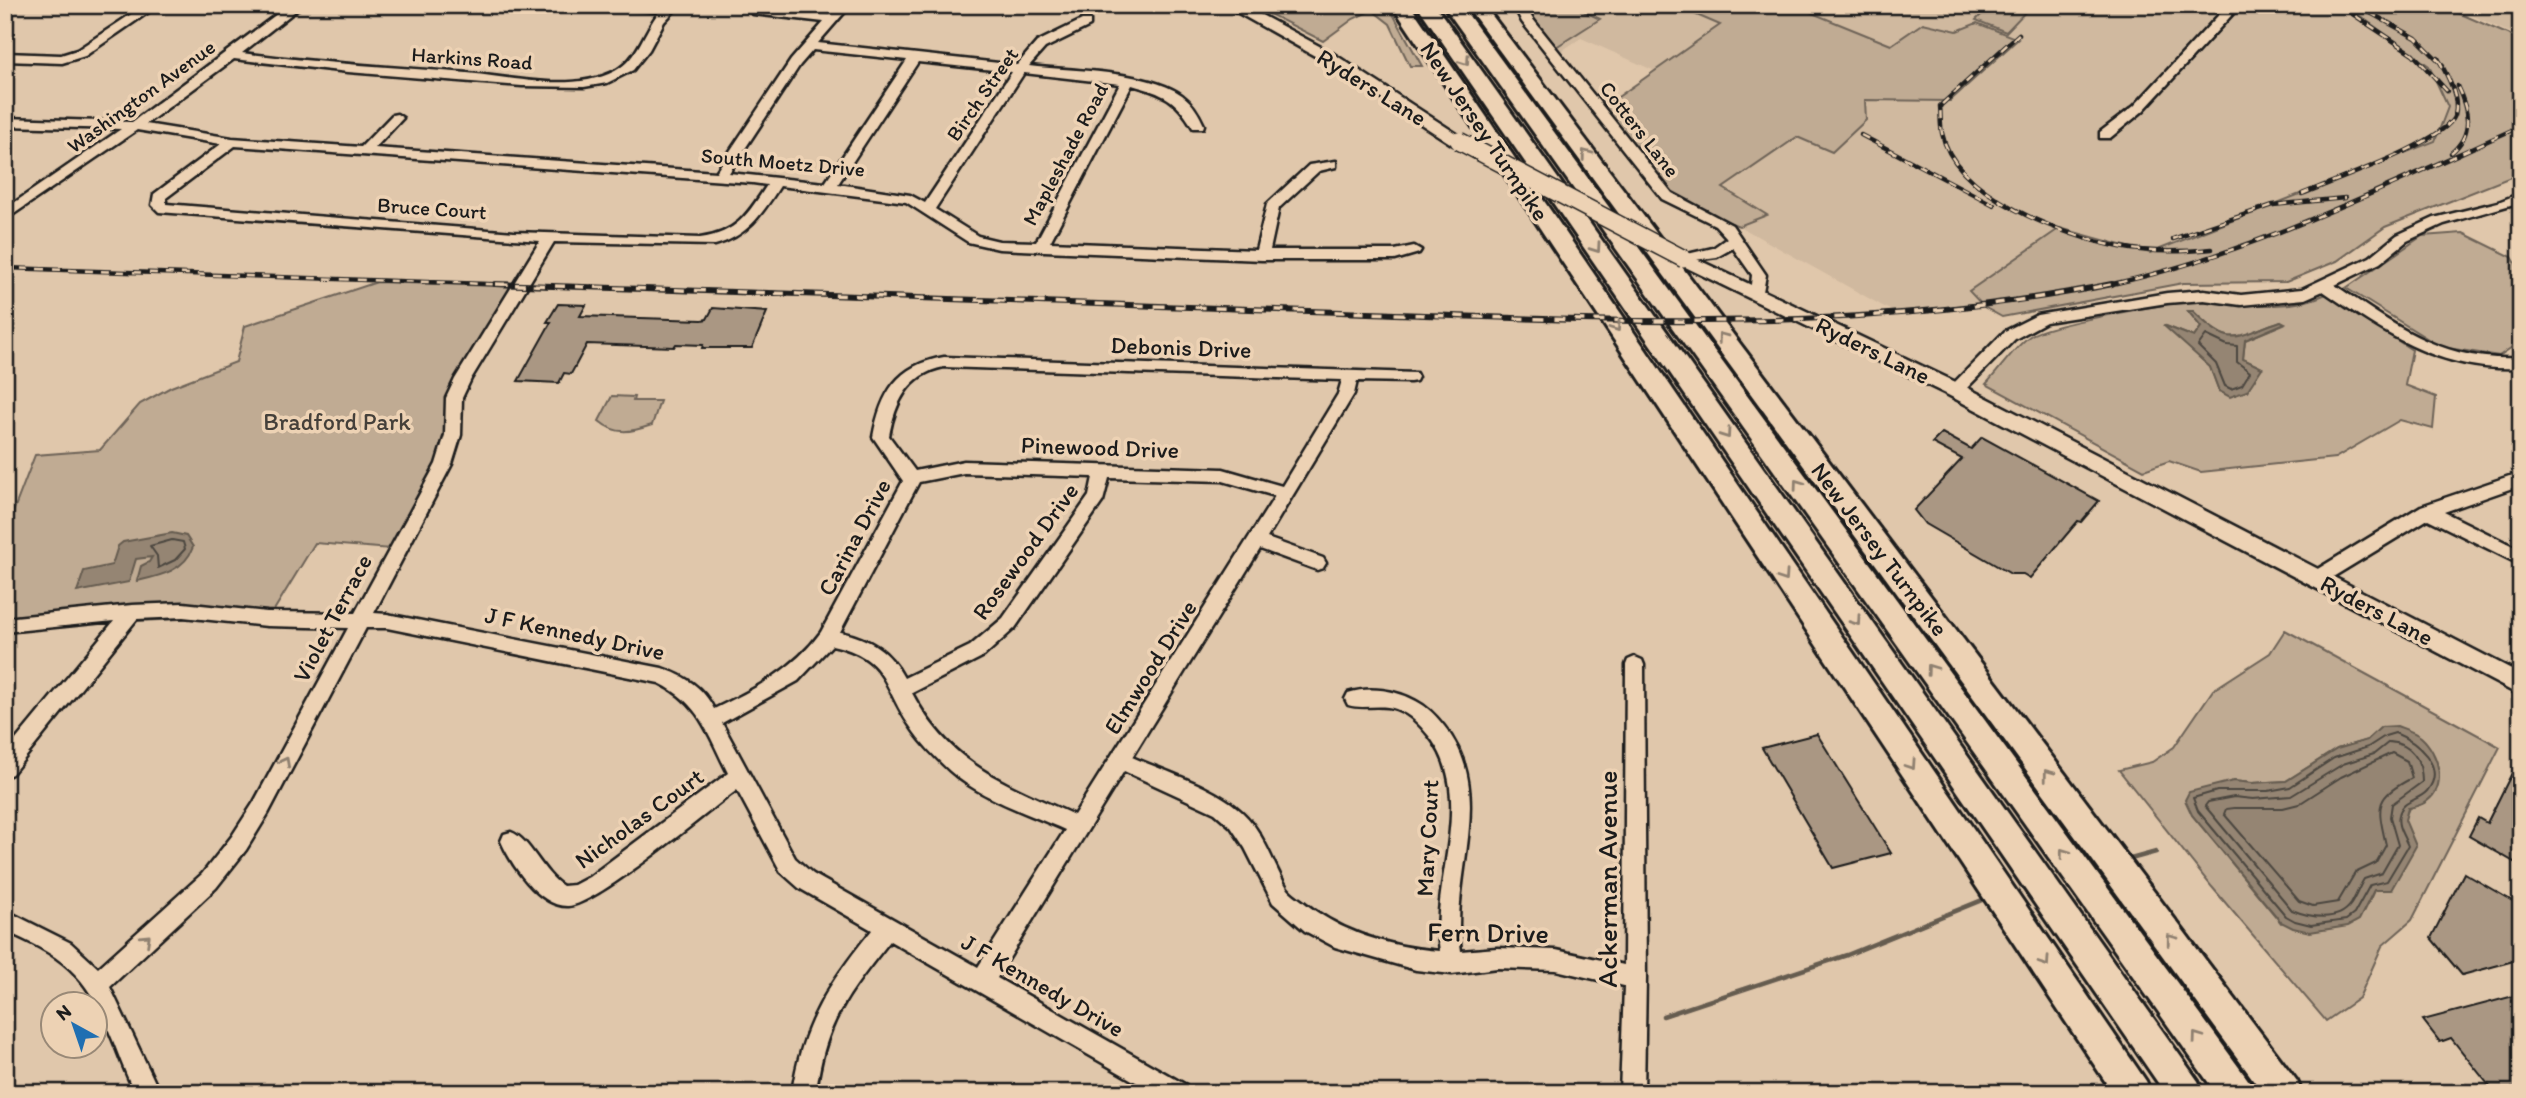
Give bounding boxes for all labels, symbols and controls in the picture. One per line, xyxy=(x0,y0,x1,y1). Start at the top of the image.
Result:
street label: Washington Avenue xyxy=(62,34,220,158)
street label: New Jersey Turnpike xyxy=(1414,36,1556,226)
street label: Harkins Road xyxy=(411,41,533,75)
street label: Birch Street xyxy=(941,42,1023,145)
street label: Ryders Lane xyxy=(1312,42,1432,132)
one-way arrow xyxy=(1457,53,1470,66)
street label: Cotters Lane xyxy=(1595,76,1685,182)
street label: Mapleshade Road xyxy=(1017,78,1113,230)
street label: South Moetz Drive xyxy=(700,142,866,182)
one-way arrow xyxy=(1582,150,1594,162)
street label: Bruce Court xyxy=(376,192,488,224)
one-way arrow xyxy=(1588,240,1600,253)
street label: Ryders Lane xyxy=(1811,310,1935,390)
one-way arrow xyxy=(1608,319,1621,332)
street label: Debonis Drive xyxy=(1110,330,1252,364)
one-way arrow xyxy=(1717,332,1730,345)
park label: Bradford Park xyxy=(263,407,411,436)
one-way arrow xyxy=(1718,426,1730,439)
street label: Pinewood Drive xyxy=(1020,430,1180,464)
street label: New Jersey Turnpike xyxy=(1805,456,1955,642)
street label: Carina Drive xyxy=(811,474,897,600)
street label: Rosewood Drive xyxy=(966,477,1084,625)
one-way arrow xyxy=(1793,479,1806,492)
street label: Violet Terrace xyxy=(286,549,378,687)
street label: Ryders Lane xyxy=(2316,568,2438,652)
one-way arrow xyxy=(1775,569,1788,582)
street label: Elmwood Drive xyxy=(1097,595,1203,739)
street label: J F Kennedy Drive xyxy=(483,600,667,666)
one-way arrow xyxy=(1848,613,1860,626)
one-way arrow xyxy=(1927,664,1939,677)
one-way arrow xyxy=(277,757,291,769)
one-way arrow xyxy=(1903,757,1915,770)
street label: Nicholas Court xyxy=(569,762,709,874)
street label: Ackerman Avenue xyxy=(1590,770,1624,988)
one-way arrow xyxy=(2044,770,2057,782)
street label: Mary Court xyxy=(1409,779,1445,897)
one-way arrow xyxy=(2060,848,2072,861)
street label: Fern Drive xyxy=(1427,914,1549,950)
street label: J F Kennedy Drive xyxy=(957,927,1129,1043)
one-way arrow xyxy=(138,934,151,947)
one-way arrow xyxy=(2167,935,2180,947)
one-way arrow xyxy=(2037,954,2049,967)
north arrow xyxy=(38,990,108,1060)
text: N xyxy=(51,999,76,1025)
one-way arrow xyxy=(2193,1033,2206,1045)

